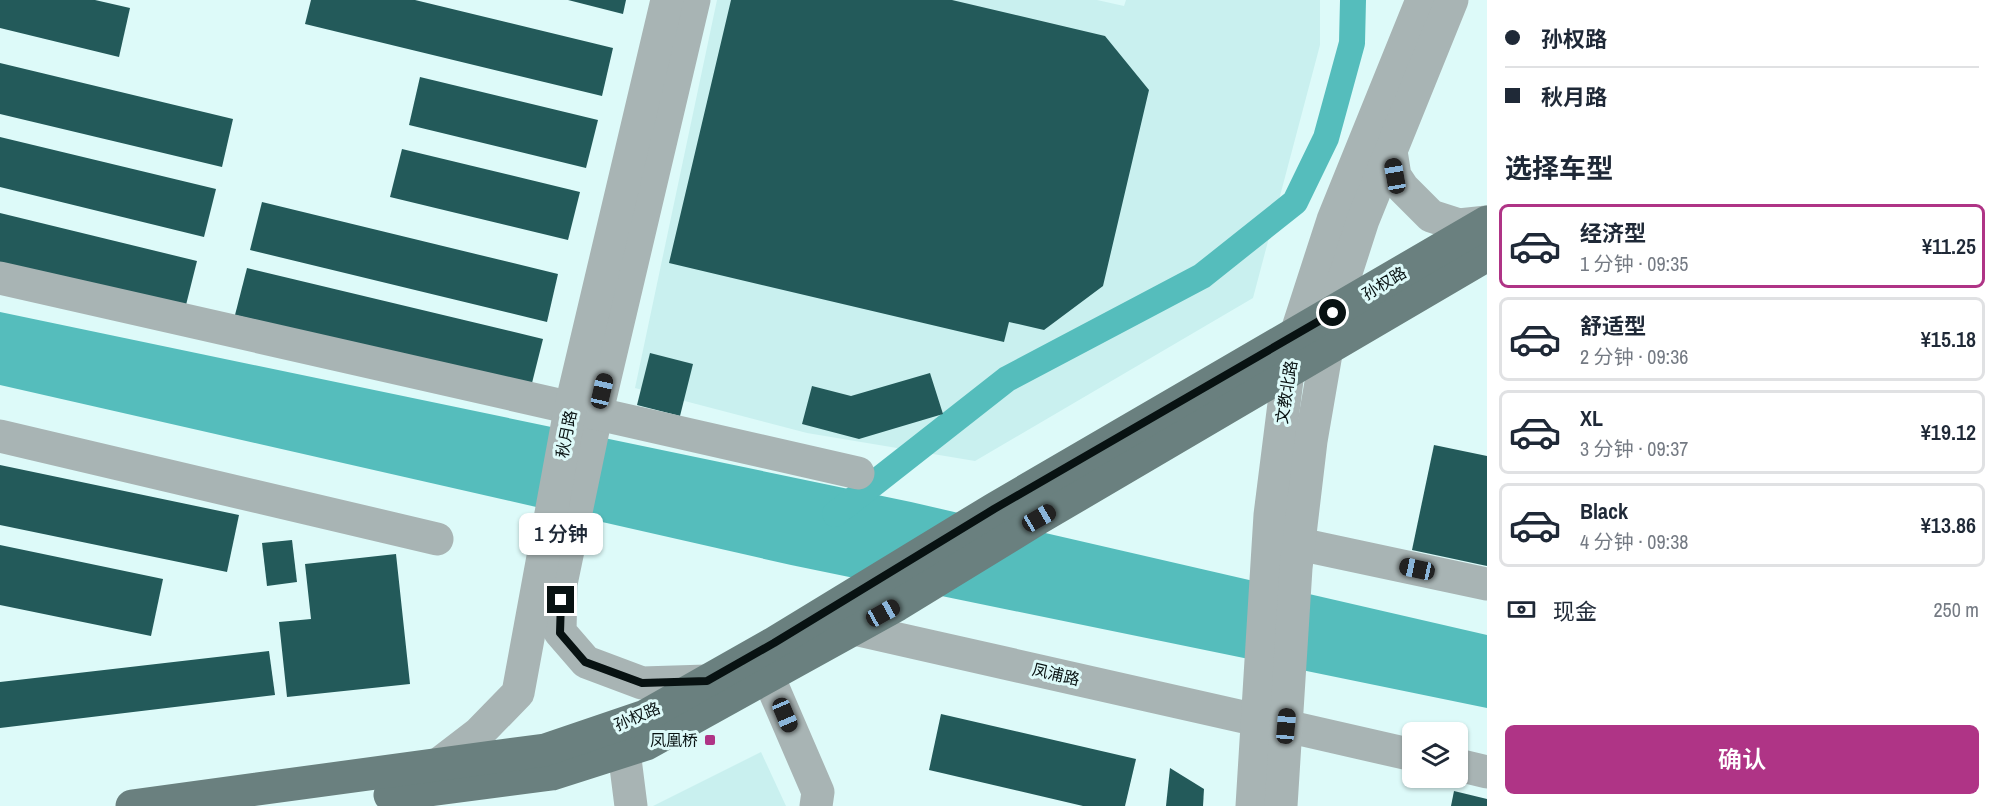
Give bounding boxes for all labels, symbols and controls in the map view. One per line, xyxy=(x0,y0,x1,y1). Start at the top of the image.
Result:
text: 孙权路 xyxy=(1541,24,1607,54)
text: 秋月路 xyxy=(1541,82,1607,112)
text: 选择车型 xyxy=(1505,150,1613,186)
car xyxy=(1383,157,1407,195)
text: 经济型 xyxy=(1580,218,1646,248)
icon: car xyxy=(1508,219,1562,273)
text: ¥11.25 xyxy=(1922,231,1976,261)
text: 1 分钟 · 09:35 xyxy=(1580,250,1688,277)
street label: 孙权路 xyxy=(1358,261,1410,305)
route start xyxy=(1319,299,1346,326)
text: 舒适型 xyxy=(1580,311,1646,341)
icon: car xyxy=(1508,312,1562,366)
text: ¥15.18 xyxy=(1921,324,1976,354)
text: 2 分钟 · 09:36 xyxy=(1580,343,1688,370)
street label: 文教北路 xyxy=(1270,359,1302,425)
car xyxy=(589,371,615,411)
text: XL xyxy=(1580,403,1603,433)
icon: car xyxy=(1508,405,1562,459)
street label: 秋月路 xyxy=(551,408,581,460)
text: ¥19.12 xyxy=(1921,417,1976,447)
text: 3 分钟 · 09:37 xyxy=(1580,435,1688,462)
text: Black xyxy=(1580,496,1628,526)
icon: car xyxy=(1508,498,1562,552)
car xyxy=(1019,501,1059,535)
text: ¥13.86 xyxy=(1921,510,1976,540)
callout: 1 分钟 xyxy=(519,513,603,555)
text: 1 分钟 xyxy=(534,520,588,547)
text: 4 分钟 · 09:38 xyxy=(1580,528,1688,555)
car xyxy=(1398,556,1436,582)
route end xyxy=(547,586,574,613)
icon: cash xyxy=(1505,593,1538,626)
car xyxy=(863,596,903,630)
text: 现金 xyxy=(1553,596,1597,626)
text: 250 m xyxy=(1933,596,1979,623)
street label: 凤浦路 xyxy=(1030,658,1082,690)
car xyxy=(770,695,800,735)
street label: 孙权路 xyxy=(611,696,663,736)
car xyxy=(1275,707,1297,745)
map controls xyxy=(1402,722,1468,788)
button: layers xyxy=(1402,722,1468,788)
button: 确认 xyxy=(1505,725,1979,794)
place label: 凤凰桥 xyxy=(650,729,698,751)
marker: 凤凰桥 xyxy=(703,733,717,747)

